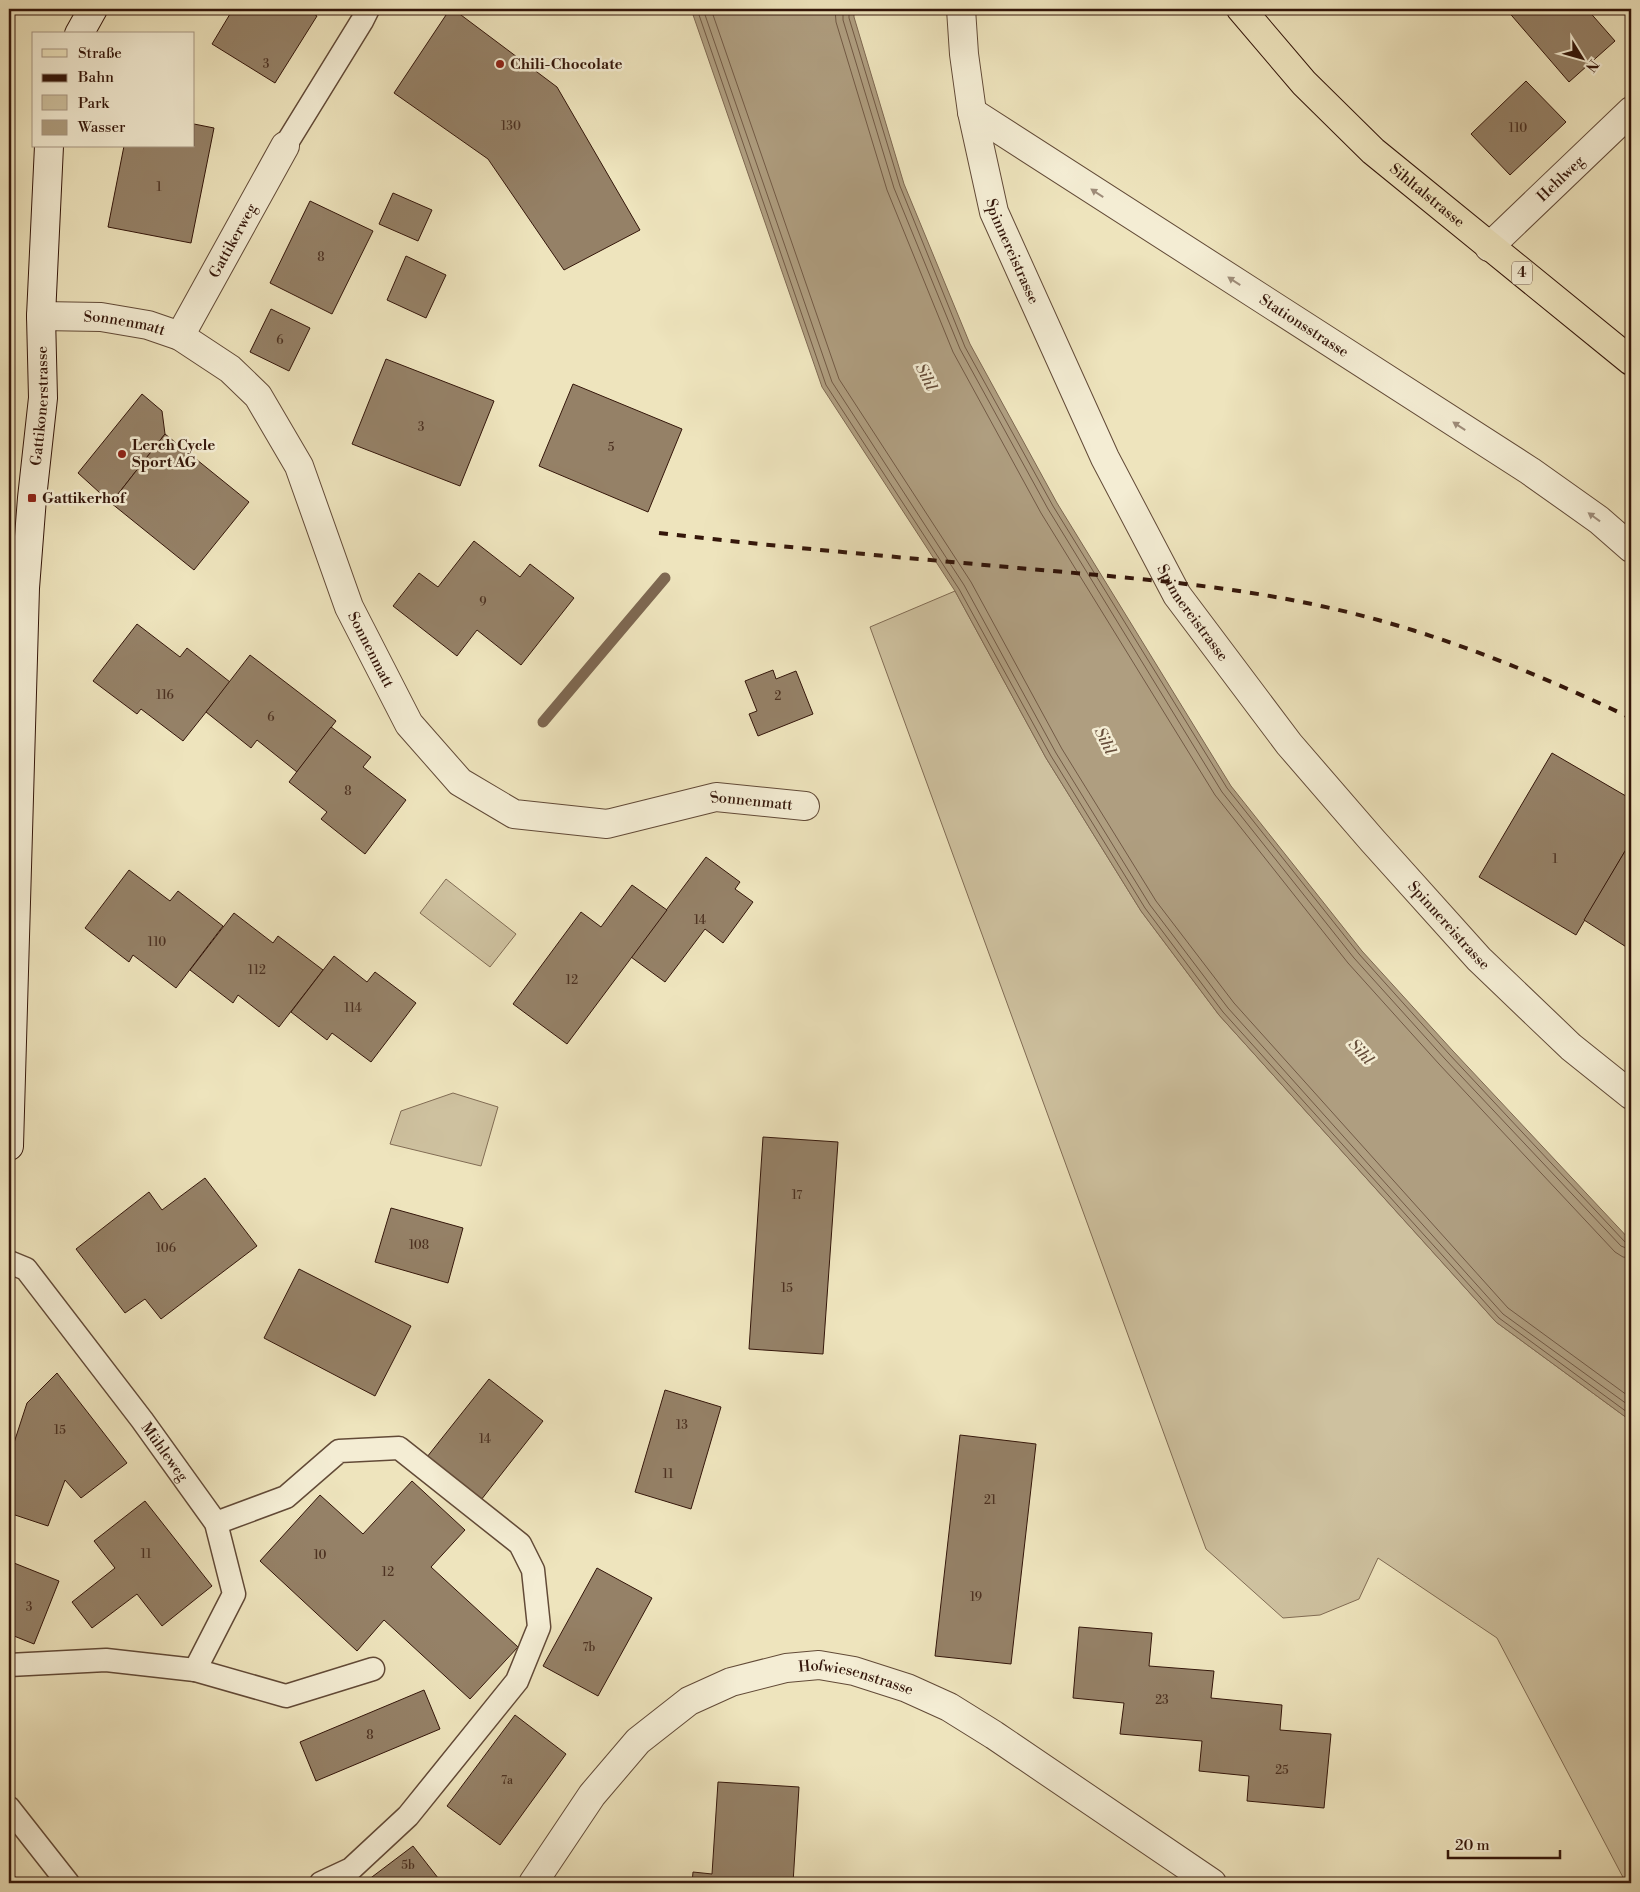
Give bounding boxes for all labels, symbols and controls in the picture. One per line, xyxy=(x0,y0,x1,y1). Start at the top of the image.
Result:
legend xyxy=(32,32,195,148)
north arrow xyxy=(1558,32,1608,82)
text: Straße xyxy=(78,44,122,63)
place label: Chili-Chocolate xyxy=(510,55,623,74)
text: N xyxy=(1581,55,1602,75)
house number: 3 xyxy=(263,57,270,72)
marker: Chili-Chocolate xyxy=(494,58,506,70)
text: Bahn xyxy=(77,68,114,87)
text: Park xyxy=(78,94,110,113)
text: Wasser xyxy=(77,118,126,137)
house number: 130 xyxy=(501,119,521,134)
house number: 110 xyxy=(1509,121,1527,136)
street label: Hehlweg xyxy=(1533,151,1588,206)
street label: Sihltalstrasse xyxy=(1386,159,1469,231)
house number: 1 xyxy=(156,180,162,195)
one-way arrow xyxy=(1091,188,1104,198)
street label: Spinnereistrasse xyxy=(982,197,1044,307)
street label: Gattikerweg xyxy=(205,200,261,281)
house number: 8 xyxy=(317,250,325,265)
road number: 4 xyxy=(1512,262,1532,284)
one-way arrow xyxy=(1227,276,1241,286)
street label: Stationsstrasse xyxy=(1256,290,1353,362)
street label: Sonnenmatt xyxy=(83,307,169,340)
house number: 6 xyxy=(276,333,284,348)
street label: Gattikonerstrasse xyxy=(26,346,53,467)
water label: Sihl xyxy=(911,360,942,395)
house number: 3 xyxy=(418,420,425,435)
one-way arrow xyxy=(1452,421,1466,431)
place label: Lerch Cycle Sport AG xyxy=(132,436,215,472)
house number: 5 xyxy=(608,440,615,455)
marker: Lerch Cycle Sport AG xyxy=(116,448,128,460)
place label: Gattikerhof xyxy=(42,489,127,508)
marker: Gattikerhof xyxy=(26,492,38,504)
one-way arrow xyxy=(1587,512,1600,522)
street label: Spinnereistrasse xyxy=(1153,561,1233,665)
house number: 9 xyxy=(479,595,487,610)
street label: Sonnenmatt xyxy=(344,608,399,691)
house number: 116 xyxy=(156,688,174,703)
house number: 2 xyxy=(775,689,782,704)
house number: 6 xyxy=(267,710,275,725)
water label: Sihl xyxy=(1090,724,1121,759)
house number: 8 xyxy=(344,784,352,799)
street label: Sonnenmatt xyxy=(708,787,794,814)
house number: 1 xyxy=(1552,852,1558,867)
street label: Spinnereistrasse xyxy=(1404,877,1494,974)
house number: 14 xyxy=(694,913,706,928)
house number: 110 xyxy=(148,935,166,950)
house number: 112 xyxy=(248,963,266,978)
house number: 12 xyxy=(566,973,578,988)
house number: 114 xyxy=(344,1001,362,1016)
water label: Sihl xyxy=(1344,1035,1378,1070)
house number: 17 xyxy=(792,1188,802,1203)
house number: 108 xyxy=(409,1238,429,1253)
house number: 106 xyxy=(156,1241,176,1256)
house number: 15 xyxy=(781,1281,793,1296)
house number: 13 xyxy=(676,1418,688,1433)
street label: Mühleweg xyxy=(137,1419,193,1485)
house number: 15 xyxy=(54,1423,66,1438)
house number: 14 xyxy=(479,1432,491,1447)
house number: 11 xyxy=(663,1467,674,1482)
house number: 21 xyxy=(984,1493,997,1508)
house number: 11 xyxy=(141,1547,152,1562)
house number: 10 xyxy=(314,1548,326,1563)
house number: 12 xyxy=(382,1565,394,1580)
house number: 19 xyxy=(970,1590,982,1605)
house number: 3 xyxy=(26,1600,33,1615)
house number: 7b xyxy=(583,1640,596,1655)
street label: Hofwiesenstrasse xyxy=(797,1656,917,1699)
house number: 23 xyxy=(1155,1693,1169,1708)
house number: 8 xyxy=(366,1728,374,1743)
house number: 25 xyxy=(1275,1763,1289,1778)
house number: 7a xyxy=(501,1773,514,1788)
scale bar xyxy=(1448,1827,1560,1859)
text: 20 m xyxy=(1455,1836,1490,1855)
house number: 5b xyxy=(401,1858,415,1873)

